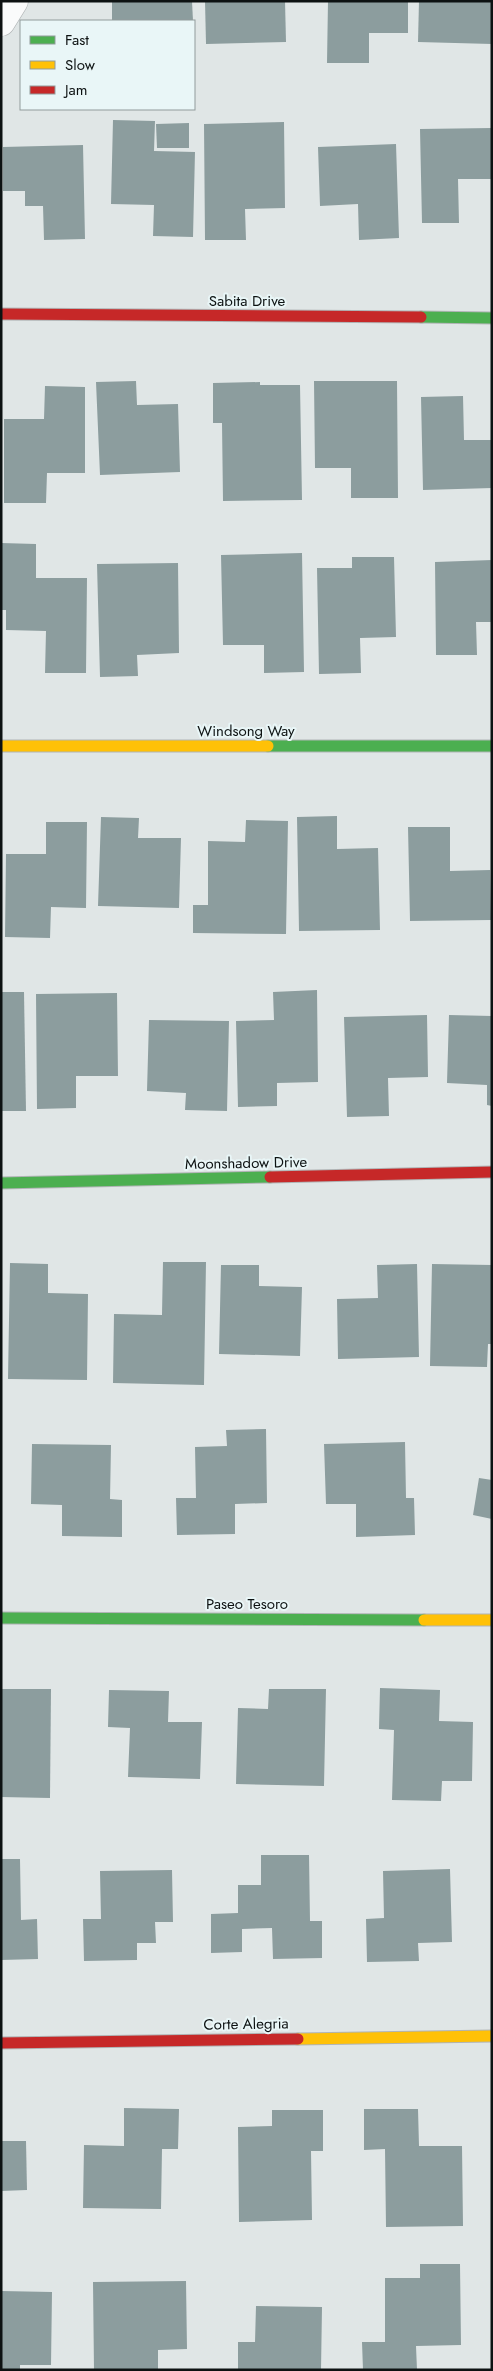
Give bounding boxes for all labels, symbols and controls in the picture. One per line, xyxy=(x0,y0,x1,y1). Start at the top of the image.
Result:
legend xyxy=(20,20,195,110)
text: Fast xyxy=(65,29,89,51)
text: Slow xyxy=(65,54,96,76)
text: Jam xyxy=(63,79,88,101)
street label: Sabita Drive xyxy=(209,290,286,312)
street label: Windsong Way xyxy=(197,720,295,742)
street label: Moonshadow Drive xyxy=(185,1151,308,1175)
street label: Paseo Tesoro xyxy=(206,1593,288,1615)
street label: Corte Alegria xyxy=(203,2012,289,2036)

